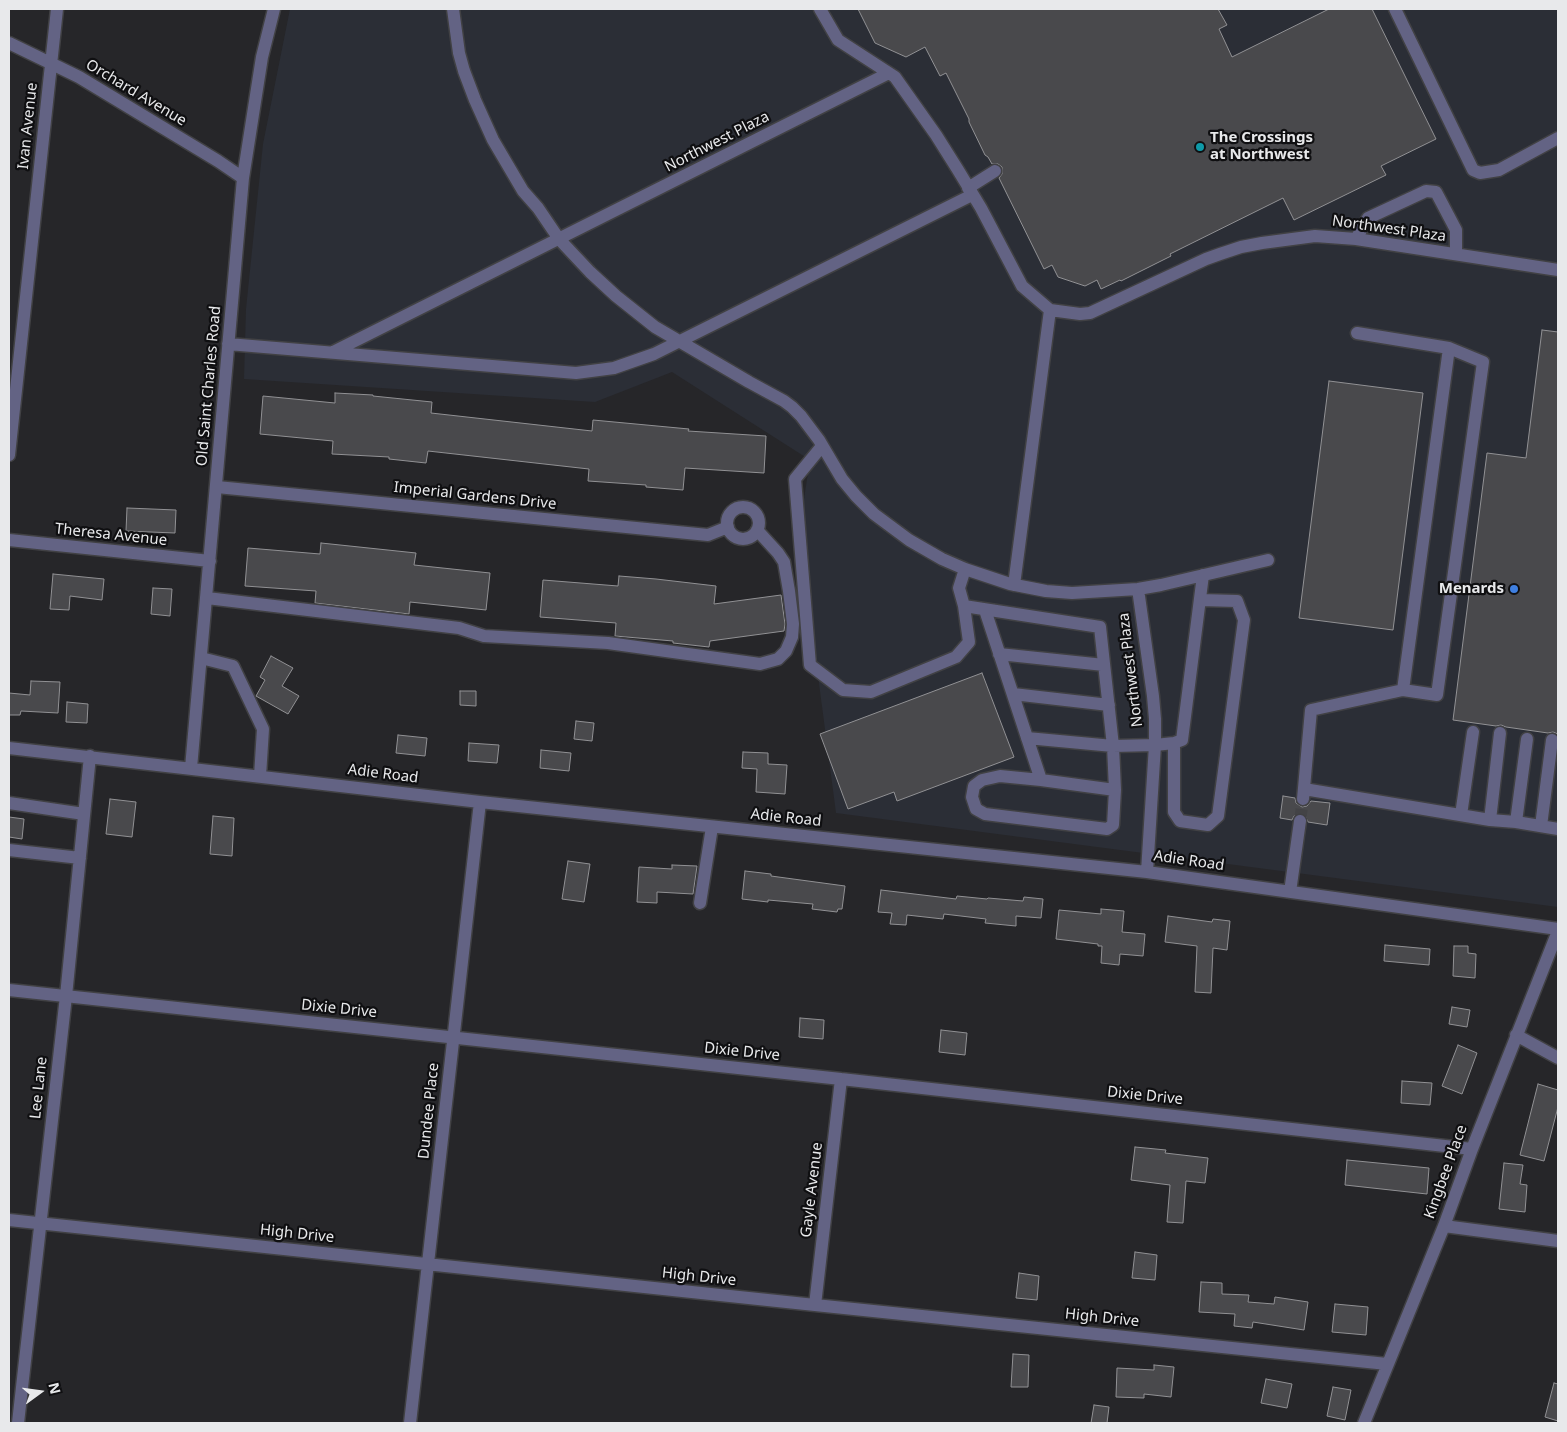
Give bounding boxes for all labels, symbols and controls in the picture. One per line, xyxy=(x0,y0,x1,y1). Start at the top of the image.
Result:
street label: Orchard Avenue xyxy=(82,56,190,130)
street label: Ivan Avenue xyxy=(15,82,41,170)
street label: Northwest Plaza xyxy=(662,108,772,176)
place label: The Crossings at Northwest xyxy=(1210,129,1313,164)
marker: The Crossings at Northwest xyxy=(1194,141,1206,153)
street label: Northwest Plaza xyxy=(1331,212,1447,246)
street label: Old Saint Charles Road xyxy=(193,305,225,467)
street label: Imperial Gardens Drive xyxy=(393,479,557,513)
street label: Theresa Avenue xyxy=(54,520,168,550)
place label: Menards xyxy=(1439,580,1504,598)
marker: Menards xyxy=(1508,583,1520,595)
street label: Northwest Plaza xyxy=(1115,612,1147,728)
street label: Adie Road xyxy=(347,761,419,787)
street label: Adie Road xyxy=(750,805,822,831)
street label: Adie Road xyxy=(1153,847,1225,875)
street label: Dixie Drive xyxy=(300,996,378,1022)
street label: Dixie Drive xyxy=(703,1039,781,1065)
street label: Lee Lane xyxy=(27,1056,51,1120)
street label: Dundee Place xyxy=(415,1062,443,1160)
street label: Dixie Drive xyxy=(1106,1083,1184,1109)
street label: Kingbee Place xyxy=(1421,1123,1471,1221)
street label: Gayle Avenue xyxy=(797,1141,827,1239)
street label: High Drive xyxy=(259,1221,335,1247)
street label: High Drive xyxy=(661,1264,737,1290)
street label: High Drive xyxy=(1064,1305,1140,1331)
north arrow xyxy=(15,1367,65,1417)
text: N xyxy=(44,1380,66,1396)

